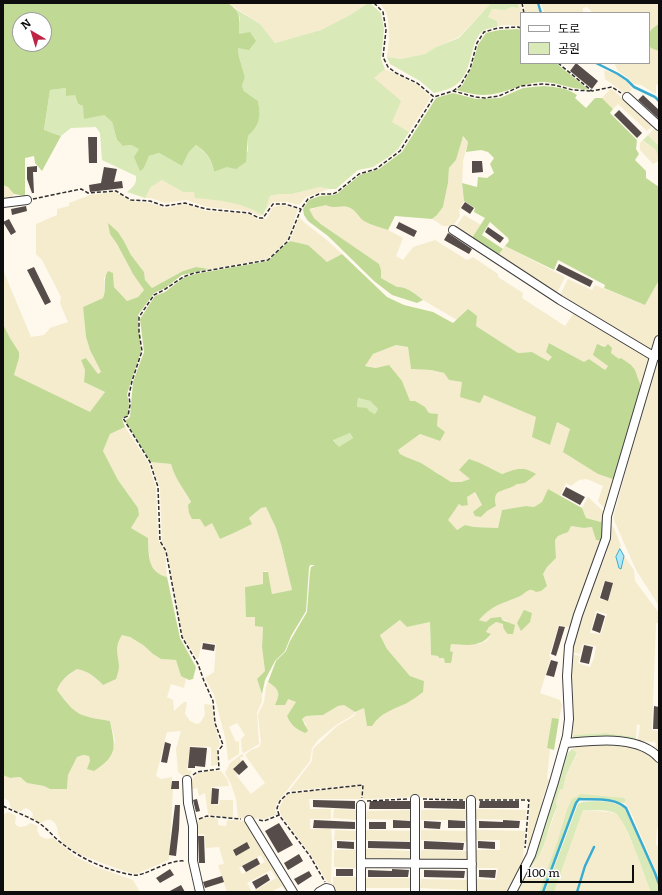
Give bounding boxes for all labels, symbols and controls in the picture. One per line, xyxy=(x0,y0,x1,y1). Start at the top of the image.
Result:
north arrow xyxy=(12,12,52,52)
legend xyxy=(520,12,650,64)
text: N xyxy=(17,14,34,32)
text: 도로 xyxy=(558,19,580,37)
text: 공원 xyxy=(558,39,580,57)
scale bar xyxy=(522,857,636,883)
text: 100 m xyxy=(527,863,560,881)

